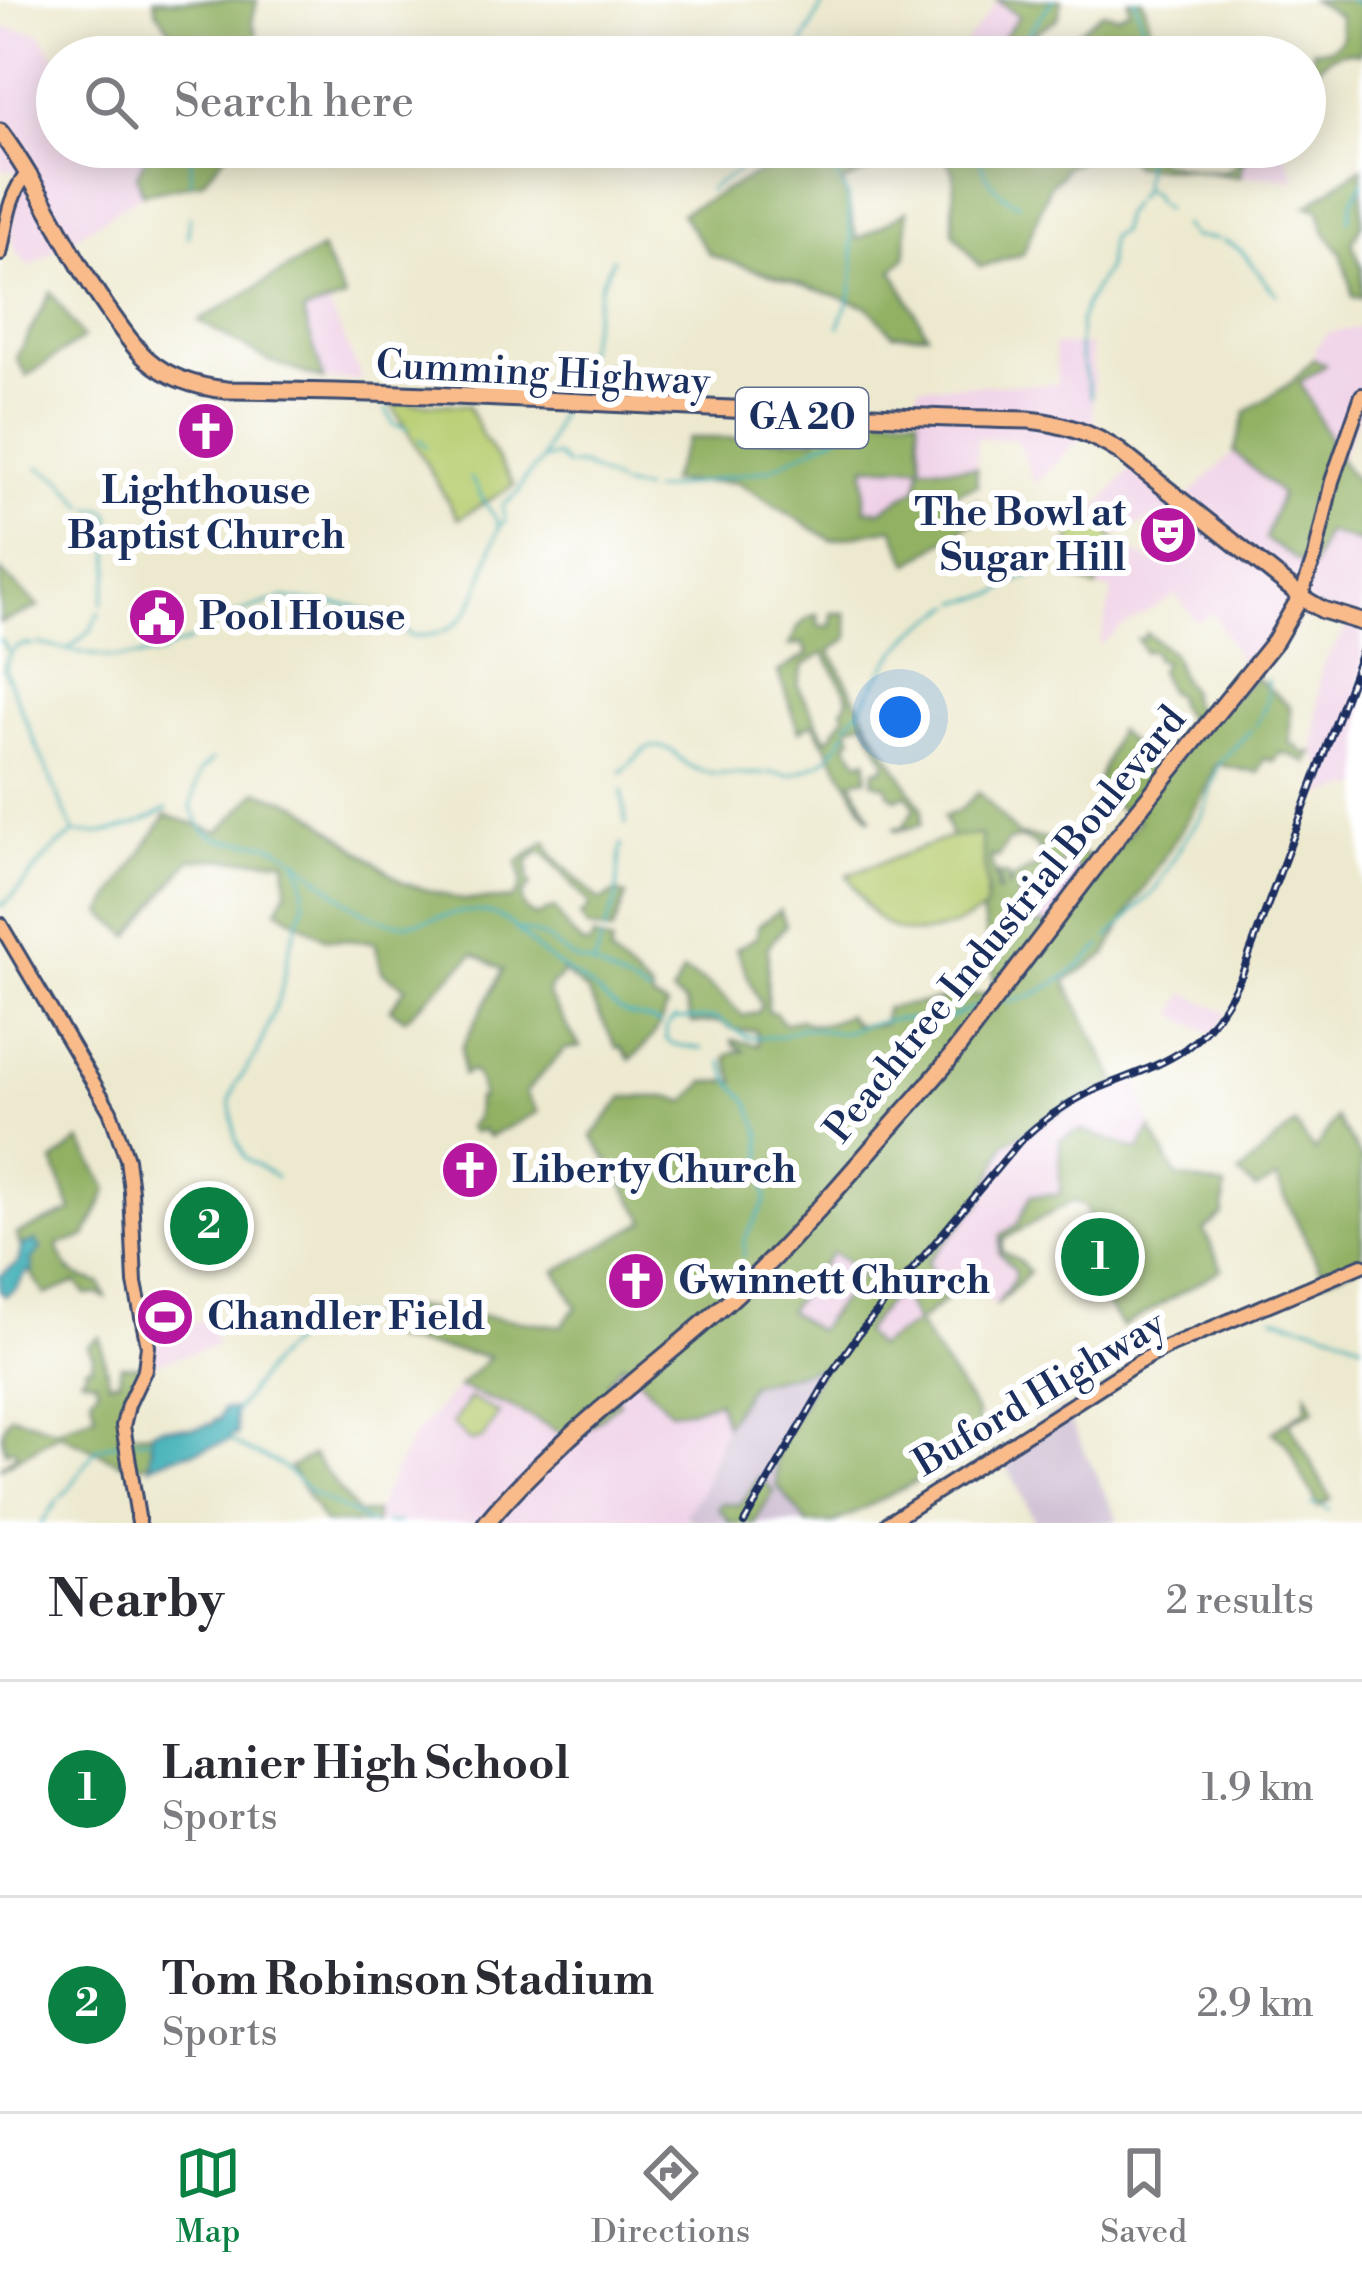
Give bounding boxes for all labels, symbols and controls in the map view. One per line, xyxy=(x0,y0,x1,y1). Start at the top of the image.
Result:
search box xyxy=(36,36,1326,168)
icon: search xyxy=(78,69,144,135)
text: Search here xyxy=(174,74,414,131)
street label: Cumming Highway xyxy=(375,341,712,407)
road number: GA 20 xyxy=(736,388,868,448)
church icon: Lighthouse Baptist Church xyxy=(175,400,237,462)
place label: Lighthouse Baptist Church xyxy=(67,467,345,561)
place label: The Bowl at Sugar Hill xyxy=(915,489,1127,583)
theatre icon: The Bowl at Sugar Hill xyxy=(1137,504,1199,566)
public building icon: Pool House xyxy=(126,586,188,648)
place label: Pool House xyxy=(199,593,406,642)
your location xyxy=(870,687,930,747)
street label: Peachtree Industrial Boulevard xyxy=(815,697,1197,1153)
church icon: Liberty Church xyxy=(439,1139,501,1201)
place label: Liberty Church xyxy=(512,1146,796,1195)
pin: 2 xyxy=(170,1181,248,1271)
pin: 1 xyxy=(1061,1212,1139,1302)
church icon: Gwinnett Church xyxy=(605,1250,667,1312)
place label: Gwinnett Church xyxy=(678,1257,990,1306)
sports icon: Chandler Field xyxy=(134,1286,196,1348)
place label: Chandler Field xyxy=(207,1293,485,1342)
street label: Buford Highway xyxy=(905,1299,1175,1489)
text: Nearby xyxy=(48,1569,224,1633)
text: 2 results xyxy=(1166,1577,1314,1626)
text: Lanier High School xyxy=(162,1736,569,1793)
text: 1 xyxy=(78,1764,96,1813)
text: 1.9 km xyxy=(1202,1764,1314,1813)
text: Sports xyxy=(162,1793,278,1842)
text: Tom Robinson Stadium xyxy=(162,1952,654,2009)
text: 2 xyxy=(75,1980,99,2029)
text: 2.9 km xyxy=(1197,1980,1314,2029)
text: Sports xyxy=(162,2009,278,2058)
tab: Map xyxy=(175,2140,241,2253)
tab: Directions xyxy=(591,2140,750,2253)
tab: Saved xyxy=(1100,2140,1187,2253)

